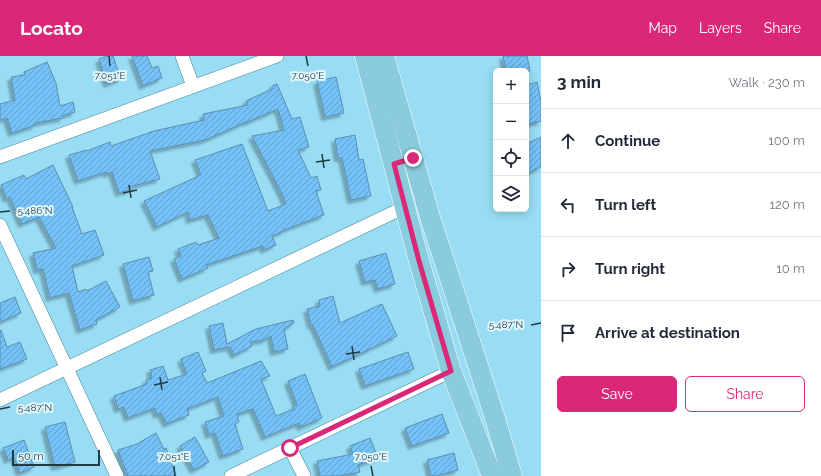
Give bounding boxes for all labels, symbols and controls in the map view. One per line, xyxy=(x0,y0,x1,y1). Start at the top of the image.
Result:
text: Locato xyxy=(20,17,83,39)
text: Map xyxy=(649,20,677,36)
text: Layers xyxy=(699,20,742,36)
text: Share xyxy=(764,20,801,36)
map controls xyxy=(493,68,529,212)
button: + xyxy=(493,68,529,104)
text: 7.051°E xyxy=(95,70,125,81)
text: 7.050°E xyxy=(292,70,324,81)
text: 3 min xyxy=(557,72,601,92)
text: Walk · 230 m xyxy=(729,75,805,90)
button: − xyxy=(493,104,529,140)
icon: ahead xyxy=(557,130,579,152)
text: Continue xyxy=(595,132,660,150)
text: 100 m xyxy=(768,133,805,148)
button: locate xyxy=(493,140,529,176)
route end xyxy=(404,149,422,167)
button: layers xyxy=(493,176,529,212)
icon: left xyxy=(557,194,579,216)
text: Turn left xyxy=(595,196,656,214)
text: 120 m xyxy=(769,197,805,212)
text: 5.486°N xyxy=(17,205,53,216)
icon: right xyxy=(557,258,579,280)
text: Turn right xyxy=(595,260,665,278)
text: 10 m xyxy=(776,261,805,276)
text: 5.487°N xyxy=(489,319,523,330)
icon: arrive xyxy=(557,322,579,344)
text: Arrive at destination xyxy=(595,324,740,342)
button: Save xyxy=(557,376,677,412)
button: Share xyxy=(685,376,805,412)
text: 5.487°N xyxy=(18,402,52,413)
route start xyxy=(281,439,299,457)
scale bar xyxy=(12,448,100,467)
text: 50 m xyxy=(18,450,44,463)
text: 7.051°E xyxy=(159,451,189,462)
text: 7.050°E xyxy=(355,451,387,462)

